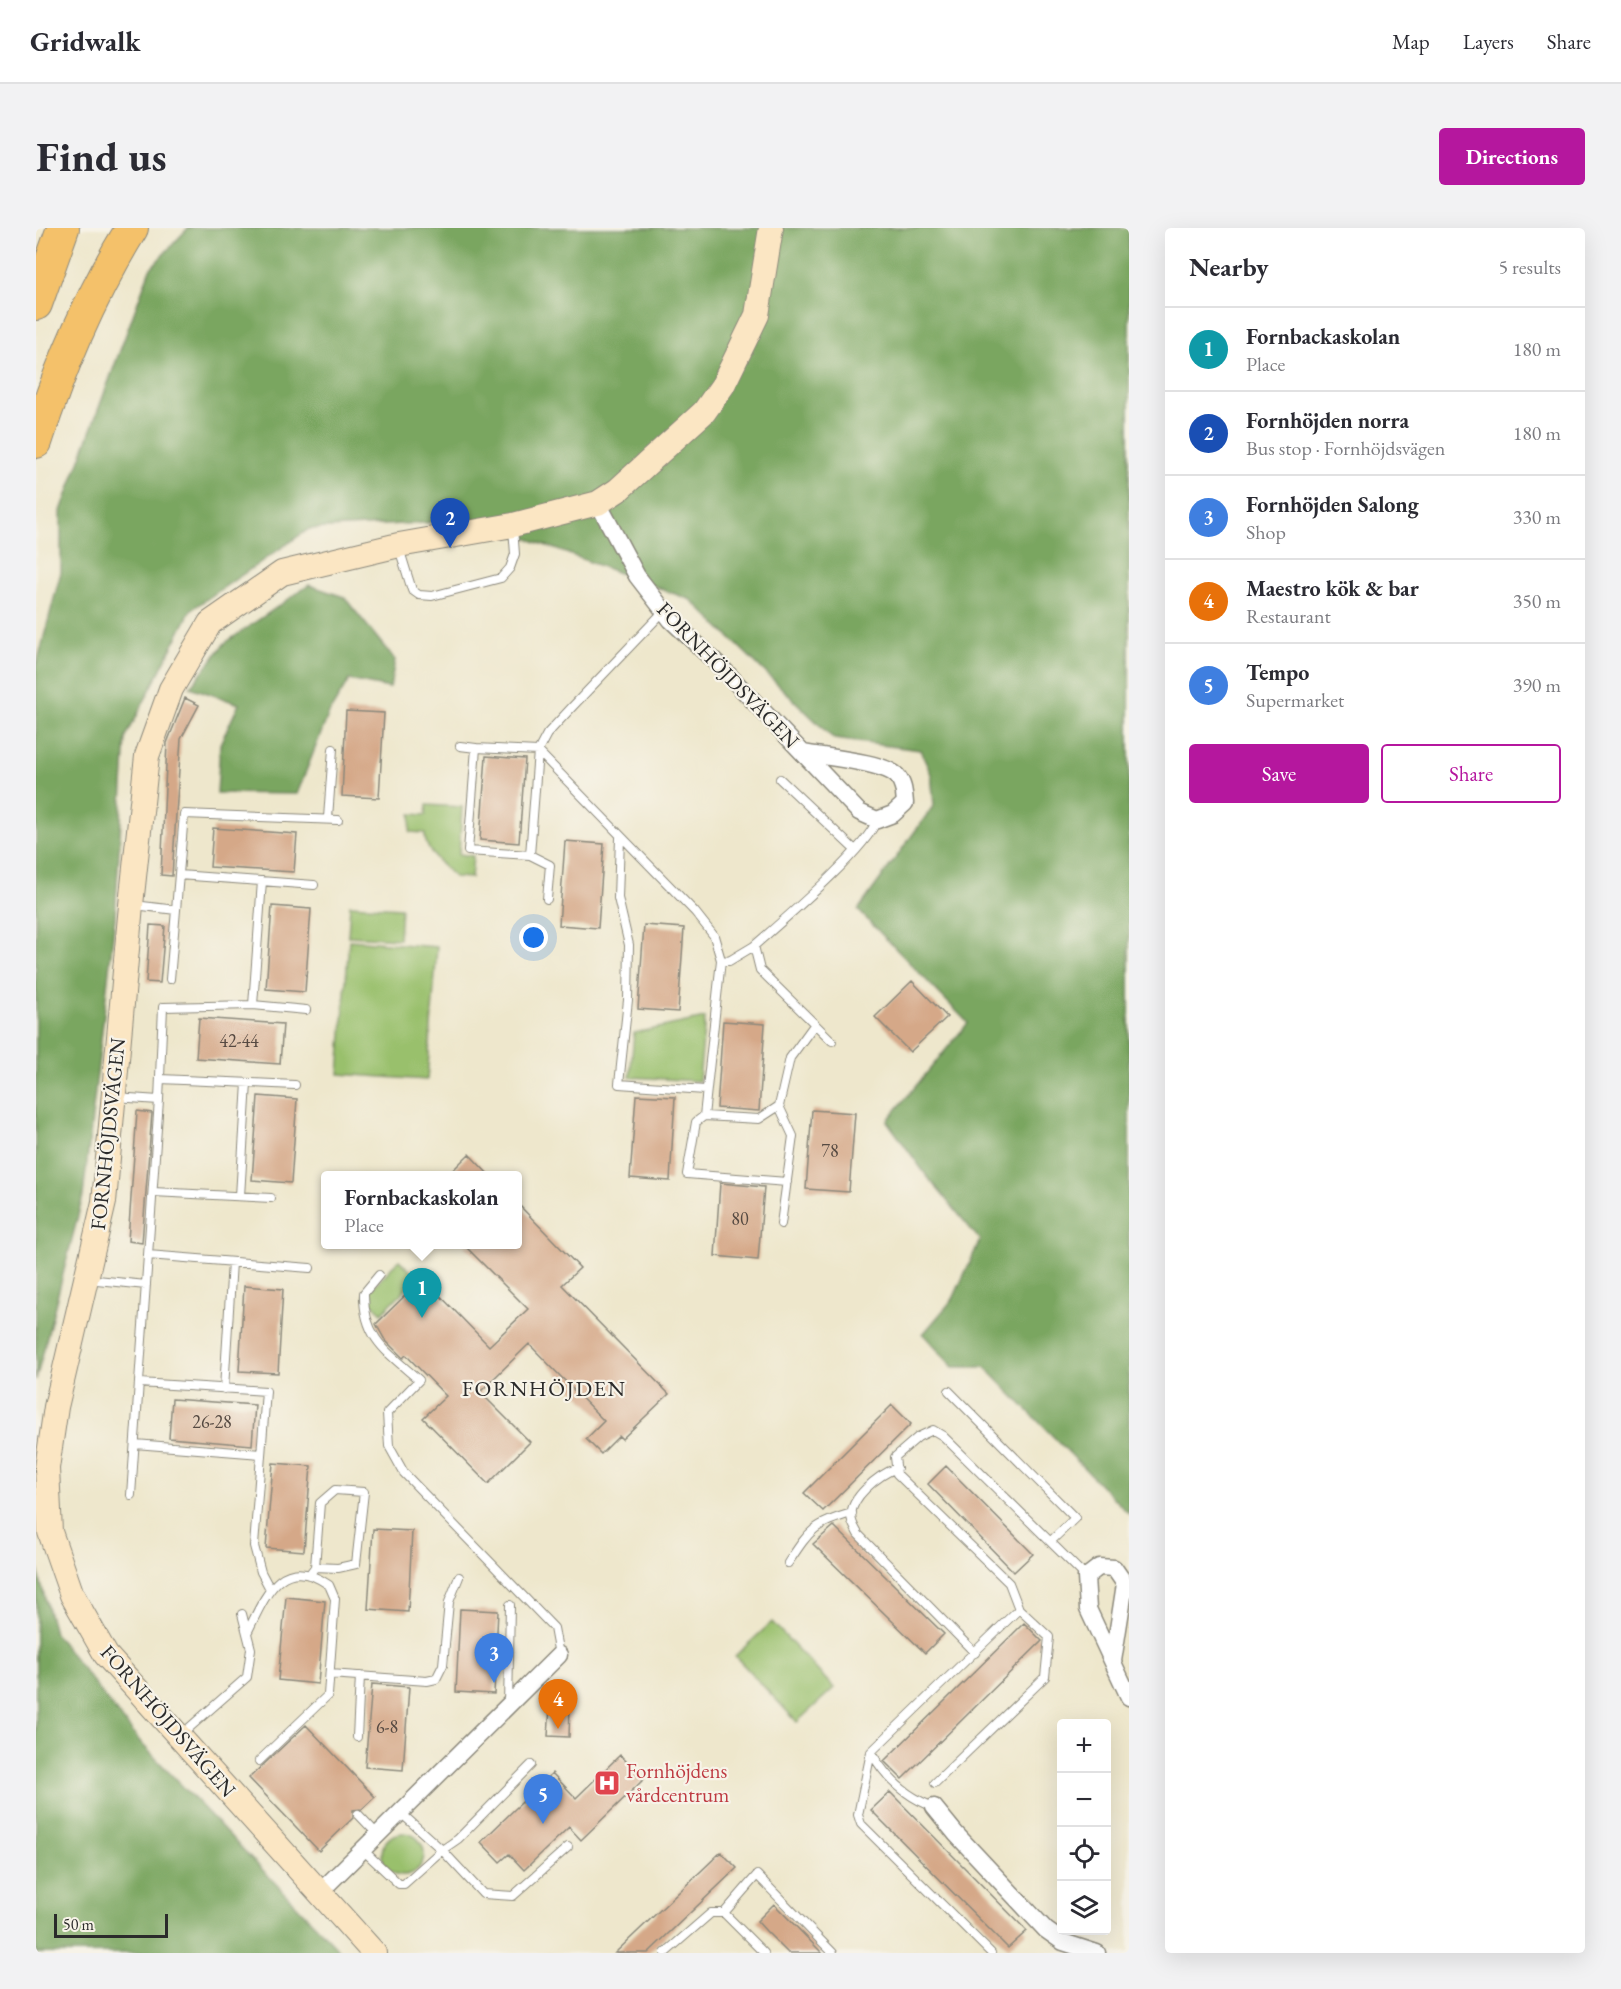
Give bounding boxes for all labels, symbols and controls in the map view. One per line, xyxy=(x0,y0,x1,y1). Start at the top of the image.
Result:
text: Gridwalk xyxy=(30,23,141,59)
text: Map xyxy=(1392,28,1430,55)
text: Layers xyxy=(1463,28,1514,55)
text: Share xyxy=(1547,28,1591,55)
button: Directions xyxy=(1439,128,1585,185)
text: Find us xyxy=(36,129,167,184)
text: Nearby xyxy=(1189,250,1269,284)
text: 5 results xyxy=(1498,254,1561,280)
text: Fornbackaskolan xyxy=(1246,322,1400,351)
text: 1 xyxy=(1203,336,1214,362)
text: 180 m xyxy=(1513,336,1561,362)
text: Place xyxy=(1246,351,1285,377)
text: Fornhöjden norra xyxy=(1246,406,1409,435)
text: 2 xyxy=(1203,420,1214,446)
text: 180 m xyxy=(1513,420,1561,446)
text: Bus stop · Fornhöjdsvägen xyxy=(1246,435,1445,461)
text: Fornhöjden Salong xyxy=(1246,490,1419,519)
pin: 2 xyxy=(430,498,470,548)
text: 3 xyxy=(1203,504,1214,530)
text: 330 m xyxy=(1513,504,1561,530)
text: Shop xyxy=(1246,519,1286,545)
text: Maestro kök & bar xyxy=(1246,574,1419,603)
text: 4 xyxy=(1203,588,1214,614)
text: 350 m xyxy=(1513,588,1561,614)
street label: FORNHÖJDSVÄGEN xyxy=(652,596,805,754)
text: Restaurant xyxy=(1246,603,1331,629)
text: Tempo xyxy=(1246,658,1309,687)
text: 5 xyxy=(1203,672,1214,698)
text: 390 m xyxy=(1513,672,1561,698)
text: Supermarket xyxy=(1246,687,1344,713)
button: Save xyxy=(1189,744,1369,803)
button: Share xyxy=(1381,744,1561,803)
your location xyxy=(519,923,548,952)
house number: 42-44 xyxy=(219,1029,259,1052)
street label: FORNHÖJDSVÄGEN xyxy=(84,1036,131,1231)
house number: 78 xyxy=(821,1139,839,1162)
popup xyxy=(321,1171,522,1249)
text: Fornbackaskolan xyxy=(344,1183,499,1212)
house number: 80 xyxy=(731,1207,749,1230)
text: Place xyxy=(344,1212,384,1238)
pin: 1 xyxy=(402,1268,442,1318)
district label: FORNHÖJDEN xyxy=(462,1374,626,1403)
house number: 26-28 xyxy=(192,1410,232,1433)
pin: 3 xyxy=(474,1634,514,1683)
street label: FORNHÖJDSVÄGEN xyxy=(95,1639,242,1803)
pin: 4 xyxy=(538,1680,578,1729)
house number: 6-8 xyxy=(376,1715,398,1738)
map controls xyxy=(1057,1719,1111,1935)
button: + xyxy=(1057,1719,1111,1773)
place label: Fornhöjdens vårdcentrum xyxy=(626,1757,729,1808)
hospital icon: Fornhöjdens vårdcentrum xyxy=(592,1768,622,1798)
button: − xyxy=(1057,1773,1111,1827)
pin: 5 xyxy=(524,1774,562,1824)
button: locate xyxy=(1057,1827,1111,1881)
button: layers xyxy=(1057,1881,1111,1935)
scale bar xyxy=(54,1911,168,1938)
text: 50 m xyxy=(63,1914,94,1935)

